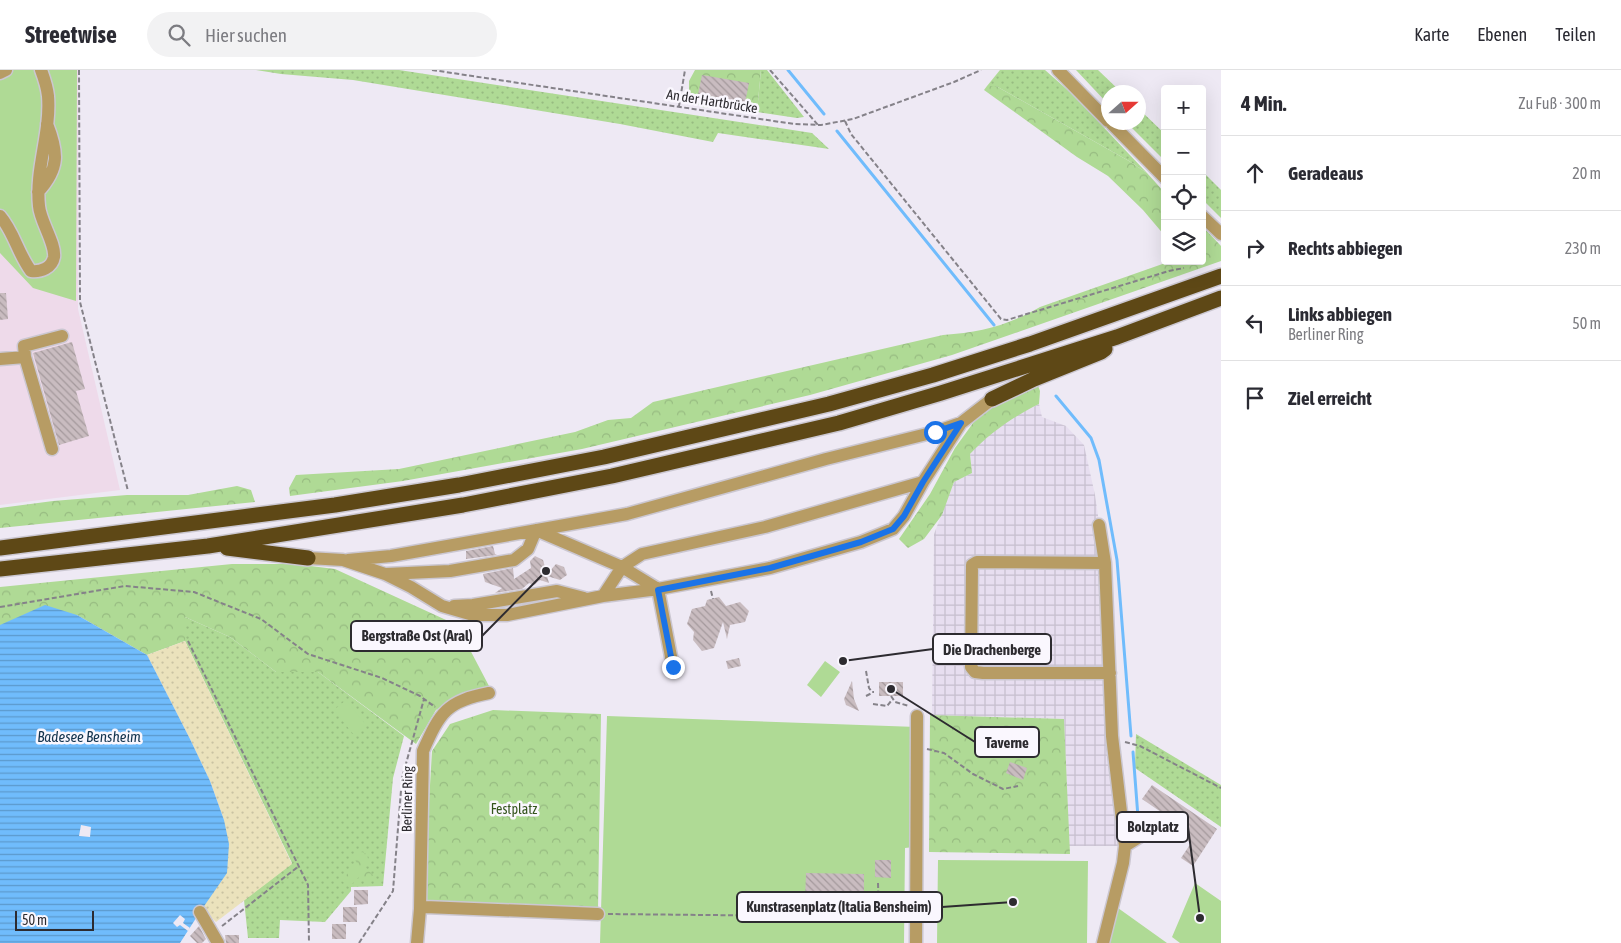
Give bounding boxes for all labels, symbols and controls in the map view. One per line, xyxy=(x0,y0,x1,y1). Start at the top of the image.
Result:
search box xyxy=(147,12,497,57)
text: Streetwise xyxy=(25,21,117,48)
icon: search xyxy=(165,21,193,49)
text: Hier suchen xyxy=(205,24,287,46)
text: Karte xyxy=(1414,24,1449,45)
text: Ebenen xyxy=(1477,24,1527,45)
text: Teilen xyxy=(1555,24,1596,45)
north arrow xyxy=(1101,85,1146,130)
map controls xyxy=(1161,85,1206,265)
button: + xyxy=(1161,85,1206,130)
street label: An der Hartbrücke xyxy=(665,86,759,116)
text: 4 Min. xyxy=(1241,91,1287,115)
text: Zu Fuß · 300 m xyxy=(1518,94,1601,112)
button: − xyxy=(1161,130,1206,175)
icon: ahead xyxy=(1241,159,1269,187)
text: Geradeaus xyxy=(1288,162,1363,184)
text: 20 m xyxy=(1572,164,1601,182)
button: locate xyxy=(1161,175,1206,220)
button: layers xyxy=(1161,220,1206,265)
icon: right xyxy=(1241,234,1269,262)
text: Rechts abbiegen xyxy=(1288,237,1403,259)
text: 230 m xyxy=(1565,239,1601,257)
text: Links abbiegen xyxy=(1288,303,1392,325)
icon: left xyxy=(1241,309,1269,337)
text: 50 m xyxy=(1572,314,1601,332)
text: Berliner Ring xyxy=(1288,325,1364,343)
icon: arrive xyxy=(1241,384,1269,412)
text: Ziel erreicht xyxy=(1288,387,1372,409)
route start xyxy=(924,421,947,444)
callout: Bergstraße Ost (Aral) xyxy=(351,621,482,651)
text: Bergstraße Ost (Aral) xyxy=(361,627,473,644)
callout: Die Drachenberge xyxy=(933,634,1051,664)
text: Die Drachenberge xyxy=(943,641,1041,658)
route end xyxy=(662,656,685,679)
callout: Taverne xyxy=(975,727,1039,757)
water label: Badesee Bensheim xyxy=(37,728,141,745)
text: Taverne xyxy=(985,734,1029,751)
street label: Berliner Ring xyxy=(398,766,416,832)
park label: Festplatz xyxy=(491,801,537,817)
callout: Bolzplatz xyxy=(1117,812,1188,842)
text: Bolzplatz xyxy=(1127,818,1179,835)
callout: Kunstrasenplatz (Italia Bensheim) xyxy=(737,892,942,922)
text: Kunstrasenplatz (Italia Bensheim) xyxy=(746,898,932,915)
scale bar xyxy=(15,908,94,931)
text: 50 m xyxy=(22,912,47,928)

